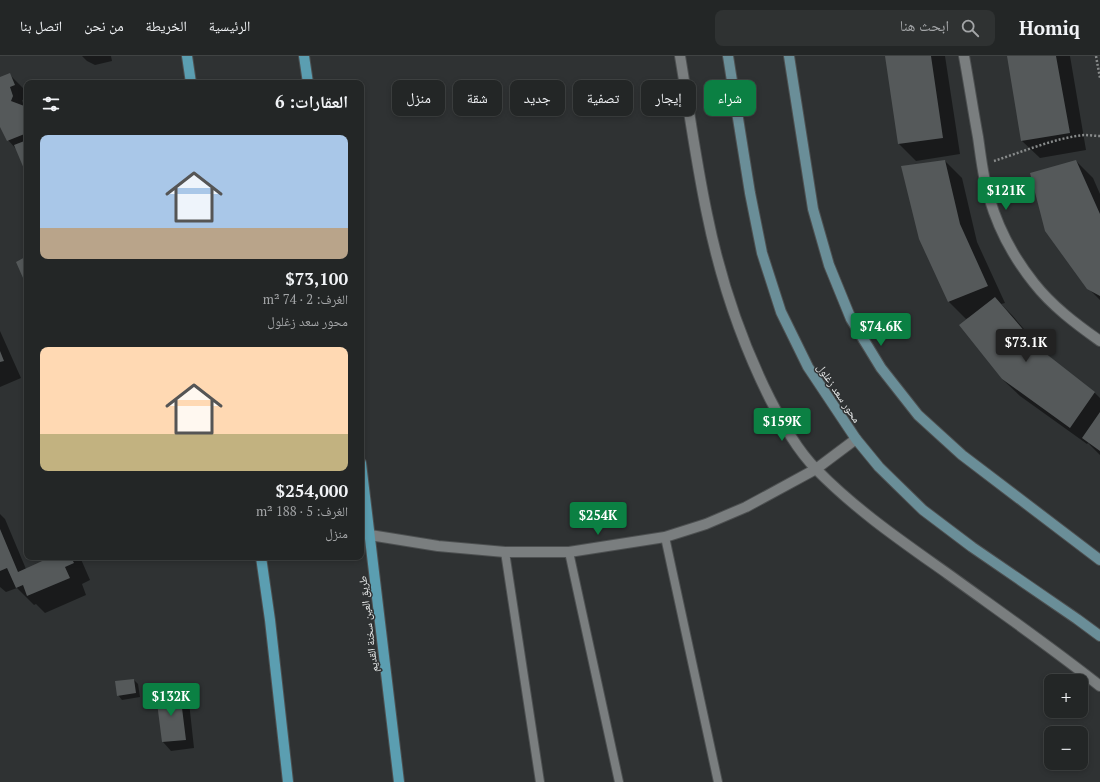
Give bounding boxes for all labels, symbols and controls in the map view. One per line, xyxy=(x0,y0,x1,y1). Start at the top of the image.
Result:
search box xyxy=(715,10,995,46)
text: ابحث هنا xyxy=(900,15,949,35)
text: Homiq xyxy=(1019,15,1080,40)
text: اتصل بنا xyxy=(20,16,62,35)
text: من نحن xyxy=(84,16,124,35)
text: الخريطة xyxy=(146,16,187,35)
text: الرئيسية xyxy=(209,16,250,35)
icon: search xyxy=(959,17,981,39)
chip: منزل xyxy=(392,80,445,116)
chip: شقة xyxy=(453,80,502,116)
chip: جديد xyxy=(510,80,565,116)
chip: تصفية xyxy=(573,80,633,116)
chip: إيجار xyxy=(641,80,696,116)
chip: شراء xyxy=(704,80,756,116)
text: العقارات: 6 xyxy=(275,90,348,113)
icon: filters xyxy=(40,93,62,115)
icon: home xyxy=(158,161,230,233)
pin: $121K xyxy=(978,177,1034,211)
text: $121K xyxy=(987,181,1025,199)
text: $73,100 xyxy=(285,267,348,290)
text: الغرف: 2 · 74 m² xyxy=(263,290,348,308)
text: محور سعد زغلول xyxy=(267,312,348,330)
pin: $74.6K xyxy=(848,313,914,347)
text: $74.6K xyxy=(860,317,902,335)
pin: $73.1K xyxy=(993,329,1059,363)
text: $73.1K xyxy=(1005,333,1047,351)
street label: محور سعد زغلول xyxy=(814,361,864,425)
icon: home xyxy=(158,373,230,445)
pin: $159K xyxy=(754,408,810,442)
text: $159K xyxy=(763,412,801,430)
text: $254,000 xyxy=(276,479,348,502)
text: الغرف: 5 · 188 m² xyxy=(256,502,348,520)
pin: $254K xyxy=(570,502,626,536)
text: $254K xyxy=(579,506,617,524)
text: منزل xyxy=(325,524,348,542)
street label: طريق العين سخنة القديم xyxy=(355,575,382,673)
map controls xyxy=(1044,674,1088,770)
button: + xyxy=(1044,674,1088,718)
pin: $132K xyxy=(143,683,199,717)
text: $132K xyxy=(152,687,190,705)
button: − xyxy=(1044,726,1088,770)

